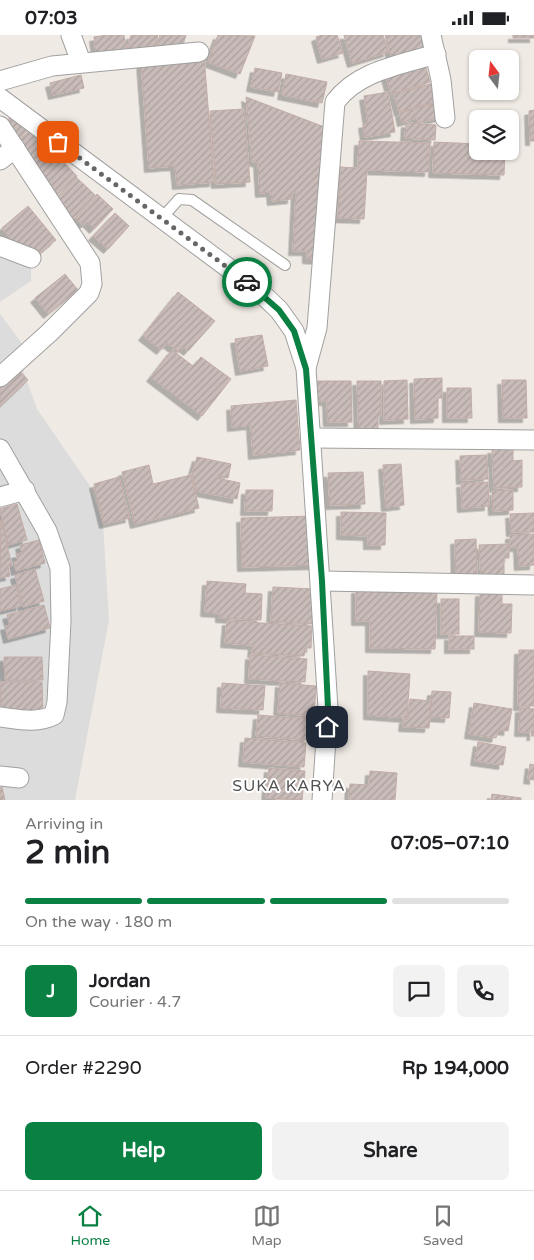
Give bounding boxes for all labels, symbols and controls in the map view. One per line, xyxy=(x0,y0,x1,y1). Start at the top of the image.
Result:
text: 07:03 xyxy=(25,7,78,29)
north arrow xyxy=(469,50,519,100)
map controls xyxy=(469,50,519,160)
button: layers xyxy=(469,110,519,160)
pin xyxy=(37,121,79,163)
icon: bag xyxy=(44,128,72,156)
courier xyxy=(222,257,272,307)
icon: car xyxy=(233,268,261,296)
pin xyxy=(306,706,348,748)
icon: home xyxy=(313,713,341,741)
district label: SUKA KARYA xyxy=(232,776,346,796)
text: Arriving in xyxy=(25,814,103,834)
text: 07:05–07:10 xyxy=(391,832,509,854)
text: 2 min xyxy=(25,834,110,872)
text: On the way · 180 m xyxy=(25,912,172,932)
button: chat xyxy=(393,965,445,1017)
button: phone xyxy=(457,965,509,1017)
text: Jordan xyxy=(89,970,151,992)
text: J xyxy=(47,980,55,1002)
text: Courier · 4.7 xyxy=(89,992,181,1012)
text: Order #2290 xyxy=(25,1057,142,1079)
text: Rp 194,000 xyxy=(402,1057,509,1079)
button: Help xyxy=(25,1122,262,1180)
button: Share xyxy=(272,1122,509,1180)
tab: Home xyxy=(71,1202,110,1249)
tab: Map xyxy=(251,1202,282,1249)
tab: Saved xyxy=(423,1202,463,1249)

